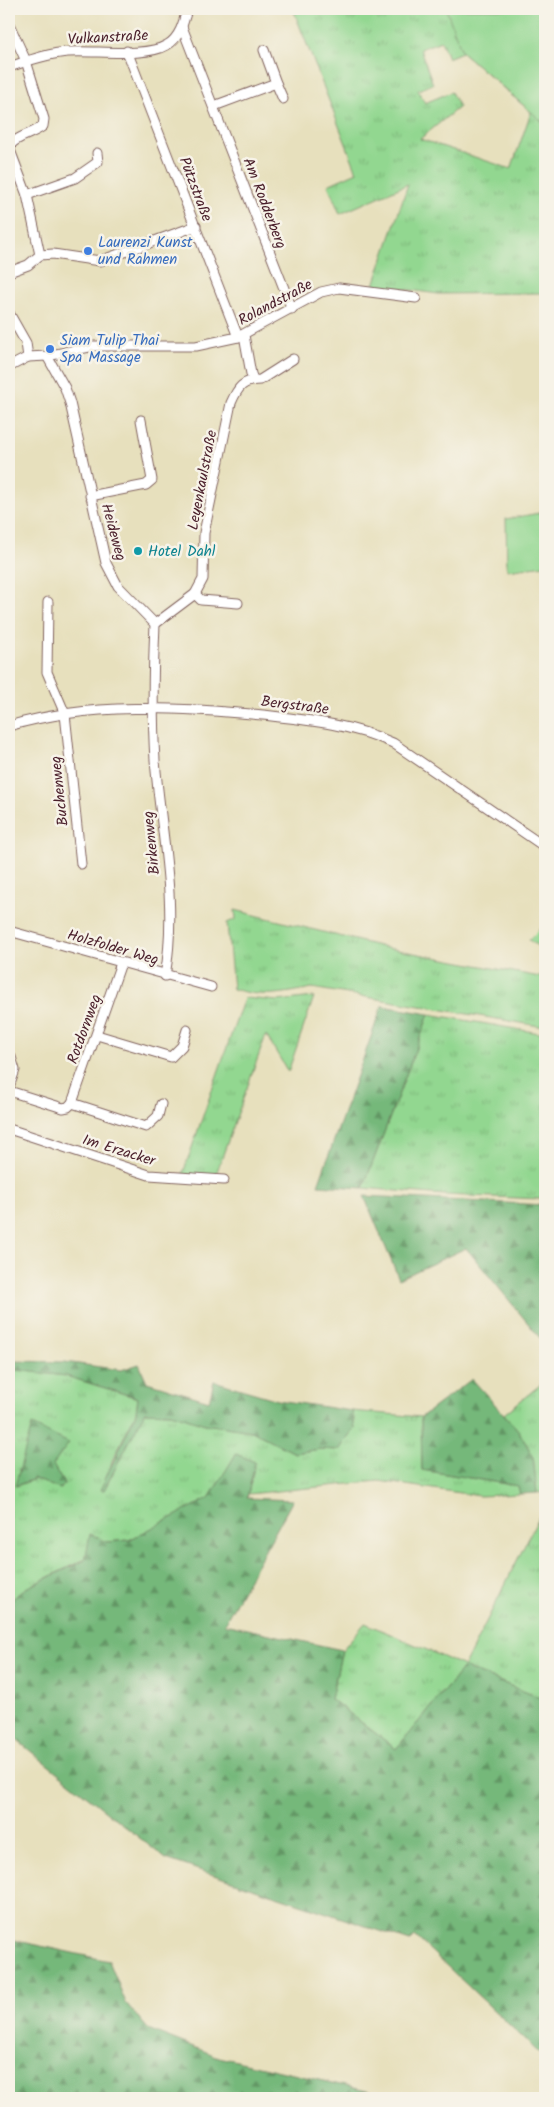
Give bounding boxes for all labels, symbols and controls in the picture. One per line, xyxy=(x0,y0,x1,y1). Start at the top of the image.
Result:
street label: Vulkanstraße xyxy=(67,24,149,52)
street label: Pützstraße xyxy=(172,154,218,225)
street label: Am Rodderberg xyxy=(236,154,292,252)
place label: Laurenzi Kunst und Rahmen xyxy=(98,231,193,272)
marker: Laurenzi Kunst und Rahmen xyxy=(82,245,94,257)
street label: Rolandstraße xyxy=(234,273,317,333)
place label: Siam Tulip Thai Spa Massage xyxy=(60,329,160,370)
marker: Siam Tulip Thai Spa Massage xyxy=(44,343,56,355)
street label: Leyenkaulstraße xyxy=(182,428,224,532)
street label: Heideweg xyxy=(94,501,132,564)
place label: Hotel Dahl xyxy=(148,540,216,564)
marker: Hotel Dahl xyxy=(132,545,144,557)
street label: Bergstraße xyxy=(260,690,330,722)
street label: Buchenweg xyxy=(44,755,76,827)
street label: Birkenweg xyxy=(137,810,167,876)
street label: Holzfolder Weg xyxy=(64,923,161,972)
street label: Rotdornweg xyxy=(61,991,109,1068)
street label: Im Erzacker xyxy=(79,1128,159,1174)

